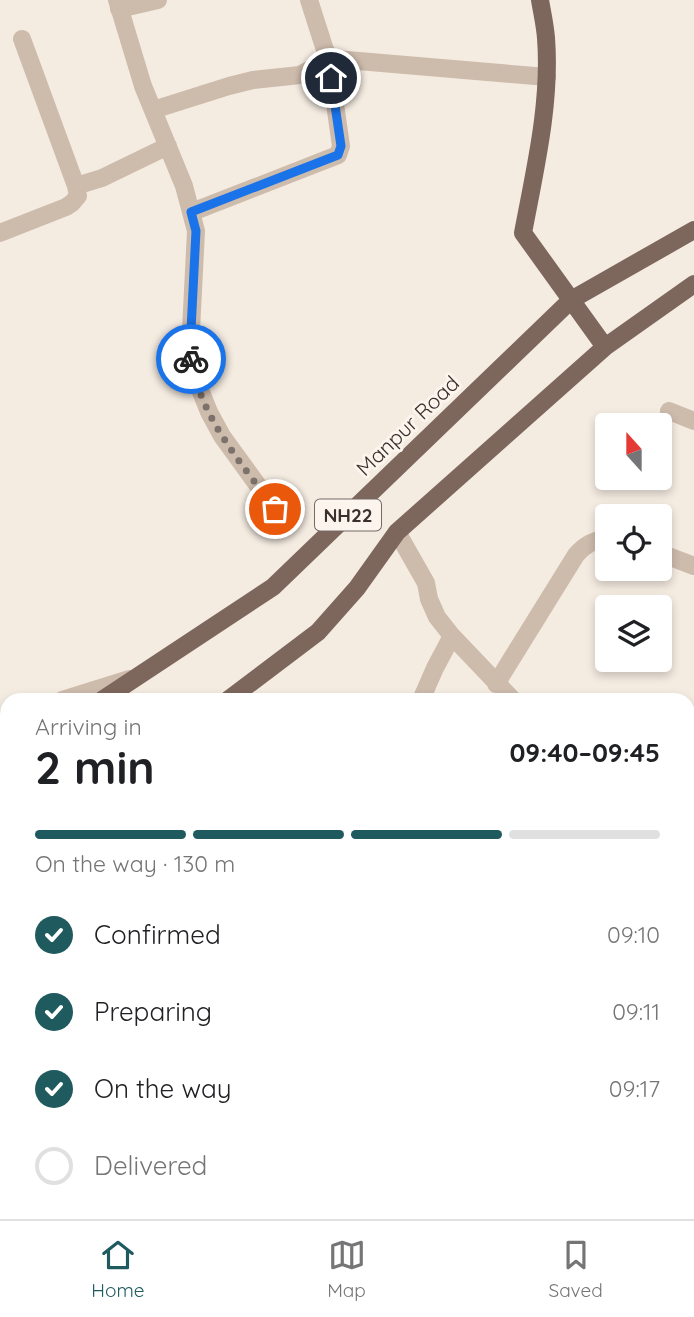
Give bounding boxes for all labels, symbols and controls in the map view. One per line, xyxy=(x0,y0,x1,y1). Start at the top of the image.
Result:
pin xyxy=(301,48,361,108)
icon: home xyxy=(312,59,350,97)
courier xyxy=(156,324,226,394)
icon: bike xyxy=(172,340,210,378)
street label: Manpur Road xyxy=(351,370,464,481)
north arrow xyxy=(595,413,672,490)
map controls xyxy=(595,413,672,672)
pin xyxy=(245,479,305,539)
icon: bag xyxy=(256,490,294,528)
road number: NH22 xyxy=(315,500,381,530)
button: locate xyxy=(595,504,672,581)
button: layers xyxy=(595,595,672,672)
text: Arriving in xyxy=(35,712,142,741)
text: 09:40–09:45 xyxy=(509,736,660,769)
text: 2 min xyxy=(35,738,155,796)
text: On the way · 130 m xyxy=(35,849,235,878)
icon: check xyxy=(35,916,73,954)
text: Confirmed xyxy=(94,918,221,951)
text: 09:10 xyxy=(607,920,660,949)
icon: check xyxy=(35,993,73,1031)
text: Preparing xyxy=(94,995,212,1028)
text: 09:11 xyxy=(612,997,660,1026)
icon: check xyxy=(35,1070,73,1108)
text: On the way xyxy=(94,1072,232,1105)
text: 09:17 xyxy=(609,1074,660,1103)
text: Delivered xyxy=(94,1149,207,1182)
tab: Home xyxy=(91,1236,145,1302)
tab: Map xyxy=(327,1236,366,1302)
tab: Saved xyxy=(549,1236,603,1302)

